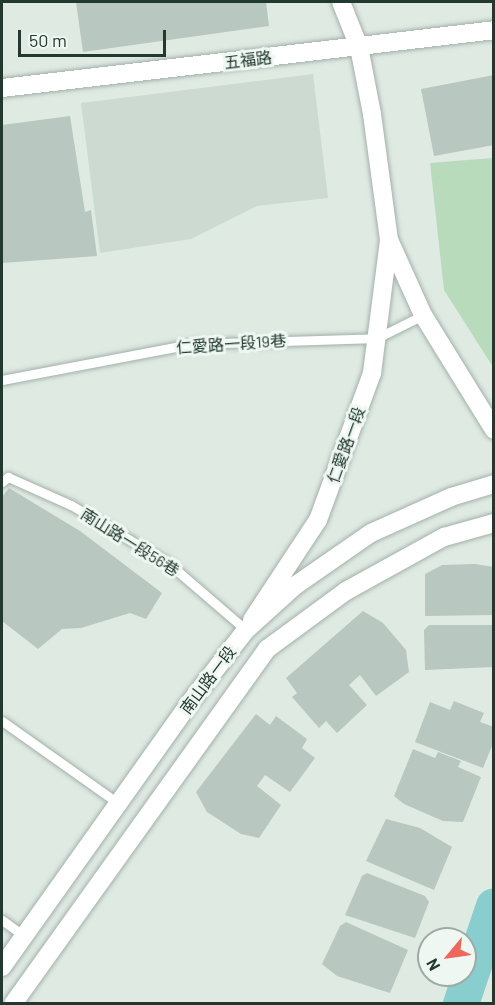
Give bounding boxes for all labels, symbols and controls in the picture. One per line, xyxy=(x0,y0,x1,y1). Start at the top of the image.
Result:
scale bar xyxy=(21,18,170,56)
text: 50 m xyxy=(29,29,67,51)
street label: 五福路 xyxy=(223,48,273,72)
street label: 仁愛路一段19巷 xyxy=(175,331,287,357)
street label: 仁愛路一段 xyxy=(323,404,369,486)
street label: 南山路一段56巷 xyxy=(77,504,183,580)
street label: 南山路一段 xyxy=(176,642,240,718)
north arrow xyxy=(417,927,477,987)
text: N xyxy=(422,956,443,974)

